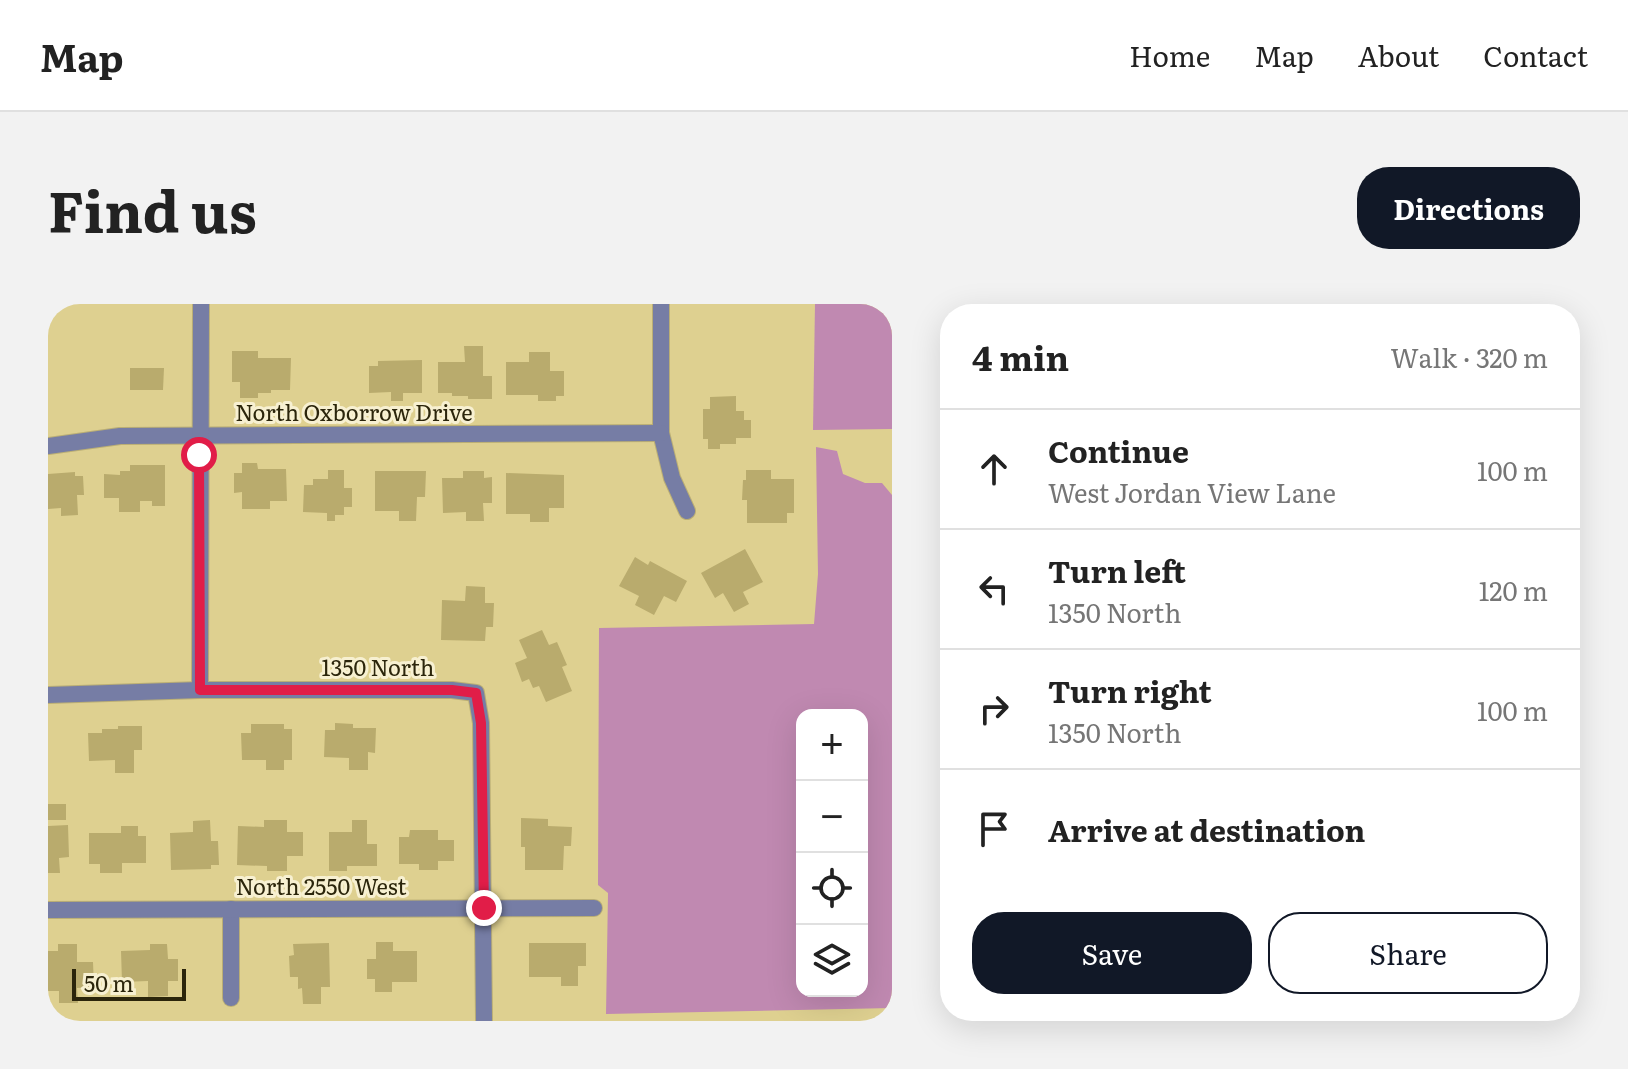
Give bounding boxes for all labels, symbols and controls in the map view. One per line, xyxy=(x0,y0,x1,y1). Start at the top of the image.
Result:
text: Map xyxy=(40,27,124,84)
text: Home xyxy=(1129,34,1210,76)
text: Map xyxy=(1254,34,1314,76)
text: About xyxy=(1358,34,1439,76)
text: Contact xyxy=(1483,34,1588,76)
text: Find us xyxy=(48,167,257,250)
button: Directions xyxy=(1357,167,1580,249)
text: 4 min xyxy=(972,331,1069,381)
text: Walk · 320 m xyxy=(1390,337,1548,376)
street label: North Oxborrow Drive xyxy=(235,395,473,428)
text: Continue xyxy=(1048,428,1189,472)
route start xyxy=(181,437,217,473)
icon: ahead xyxy=(972,447,1016,491)
text: 100 m xyxy=(1477,450,1548,489)
text: West Jordan View Lane xyxy=(1048,472,1336,511)
text: Turn left xyxy=(1048,548,1186,592)
icon: left xyxy=(972,567,1016,611)
text: 120 m xyxy=(1479,570,1548,609)
text: 1350 North xyxy=(1048,592,1181,631)
street label: 1350 North xyxy=(322,650,434,683)
text: Turn right xyxy=(1048,668,1212,712)
icon: right xyxy=(972,687,1016,731)
text: 100 m xyxy=(1477,690,1548,729)
map controls xyxy=(796,709,868,997)
button: + xyxy=(796,709,868,781)
text: 1350 North xyxy=(1048,712,1181,751)
button: − xyxy=(796,781,868,853)
icon: arrive xyxy=(972,807,1016,851)
text: Arrive at destination xyxy=(1048,807,1365,851)
button: locate xyxy=(796,853,868,925)
street label: North 2550 West xyxy=(236,869,406,902)
route end xyxy=(466,890,502,926)
button: Save xyxy=(972,912,1252,994)
button: Share xyxy=(1268,912,1548,994)
button: layers xyxy=(796,925,868,997)
scale bar xyxy=(72,965,186,1001)
text: 50 m xyxy=(84,966,134,999)

